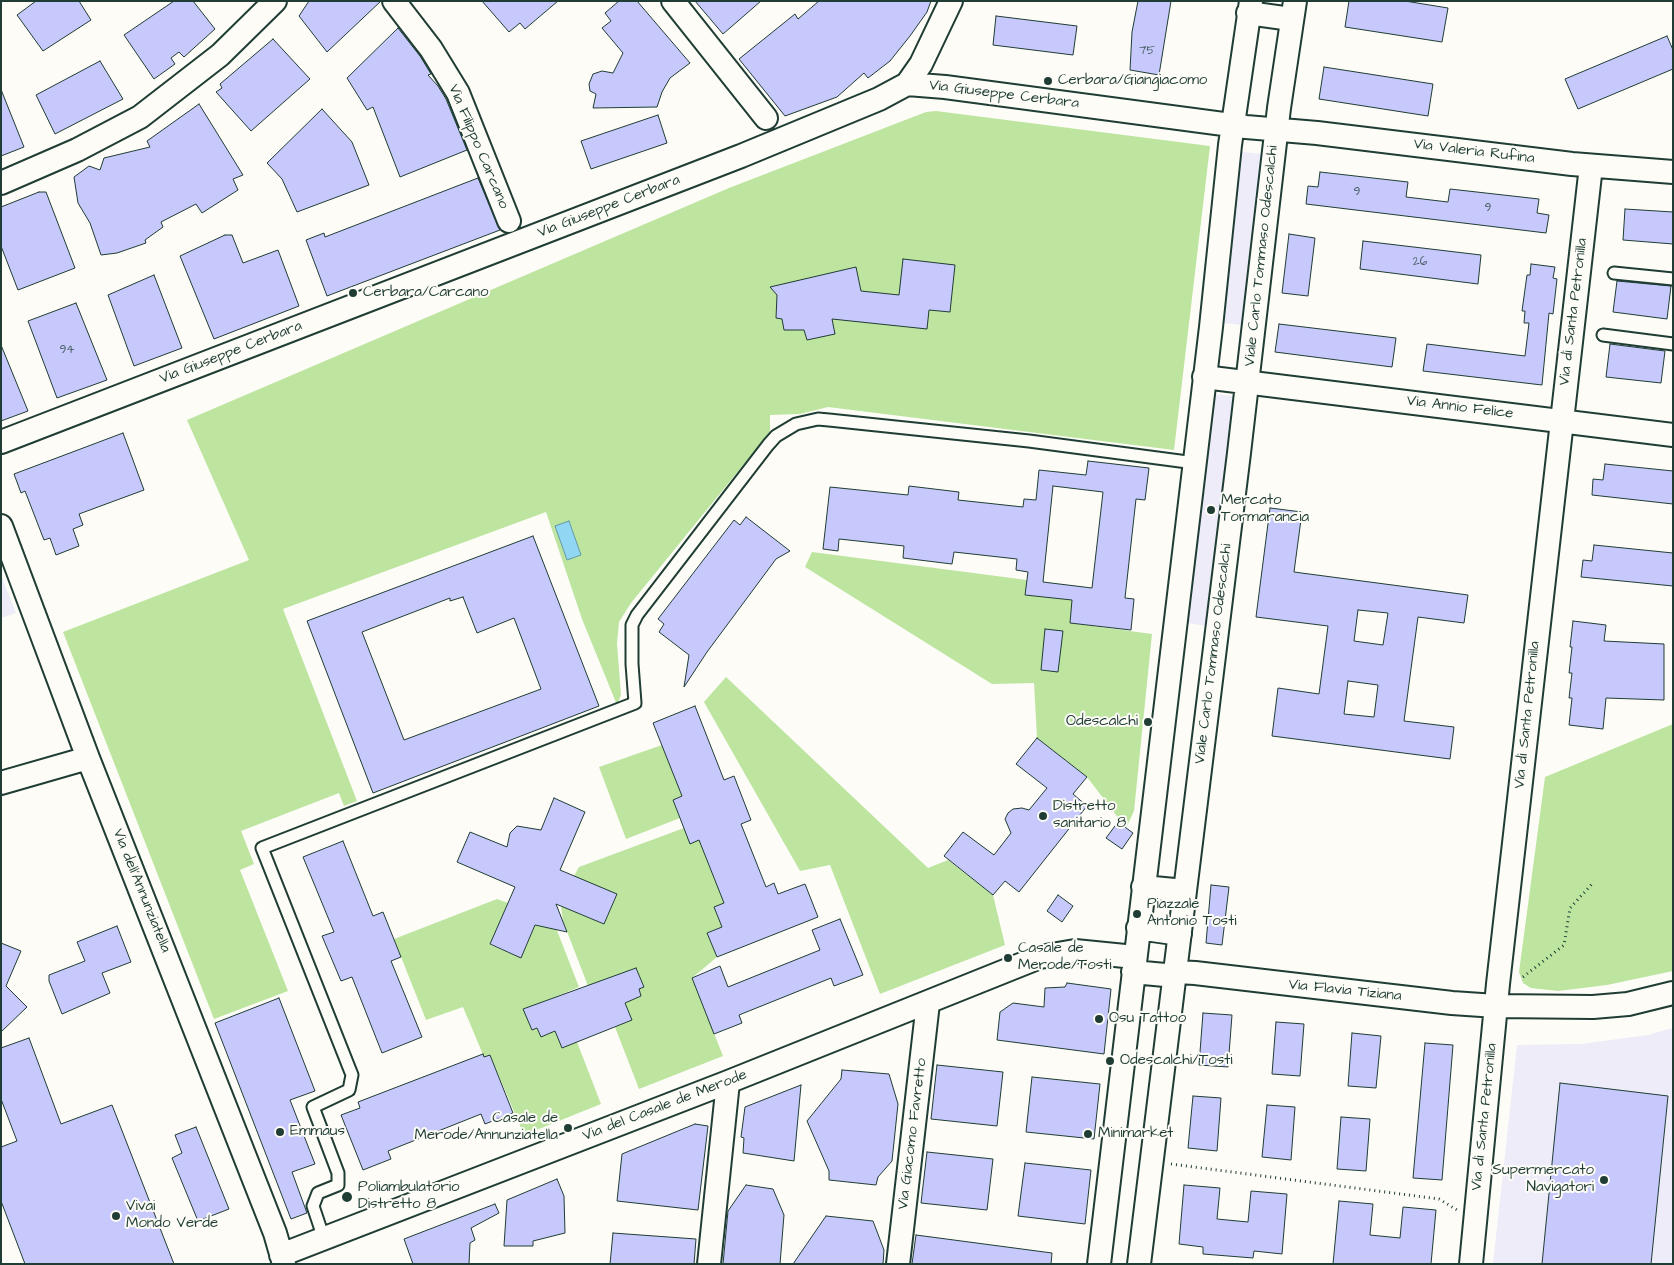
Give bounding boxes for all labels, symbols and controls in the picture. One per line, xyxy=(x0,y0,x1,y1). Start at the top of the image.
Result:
house number: 75 xyxy=(1139,44,1155,58)
place label: Cerbara/Giangiacomo xyxy=(1058,72,1207,90)
marker: Cerbara/Giangiacomo xyxy=(1042,75,1054,87)
street label: Via Giuseppe Cerbara xyxy=(928,77,1080,113)
street label: Via Filippo Carcano xyxy=(444,82,512,212)
street label: Via Valeria Rufina xyxy=(1413,136,1535,168)
street label: Viale Carlo Tommaso Odescalchi xyxy=(1241,145,1283,367)
street label: Via Giuseppe Cerbara xyxy=(535,172,683,242)
house number: 9 xyxy=(1354,185,1360,199)
house number: 9 xyxy=(1485,201,1491,215)
street label: Via di Santa Petronilla xyxy=(1556,237,1592,387)
house number: 26 xyxy=(1413,255,1427,269)
place label: Cerbara/Carcano xyxy=(363,284,488,302)
marker: Cerbara/Carcano xyxy=(347,287,359,299)
street label: Via Giuseppe Cerbara xyxy=(157,318,305,388)
house number: 94 xyxy=(60,343,74,357)
street label: Via Annio Felice xyxy=(1406,393,1514,423)
place label: Mercato Tormarancia xyxy=(1221,492,1309,527)
marker: Mercato Tormarancia xyxy=(1205,504,1217,516)
street label: Viale Carlo Tommaso Odescalchi xyxy=(1192,543,1236,765)
street label: Via di Santa Petronilla xyxy=(1511,640,1545,790)
place label: Odescalchi xyxy=(1066,713,1138,731)
marker: Odescalchi xyxy=(1142,716,1154,728)
place label: Distretto sanitario 8 xyxy=(1053,798,1126,833)
marker: Distretto sanitario 8 xyxy=(1037,810,1049,822)
street label: Via dell'Annunziatella xyxy=(108,827,174,955)
place label: Piazzale Antonio Tosti xyxy=(1147,896,1236,931)
marker: Piazzale Antonio Tosti xyxy=(1131,908,1143,920)
place label: Casale de Merode/Tosti xyxy=(1018,940,1112,975)
marker: Casale de Merode/Tosti xyxy=(1002,952,1014,964)
street label: Via Flavia Tiziana xyxy=(1288,976,1402,1006)
place label: Osu Tattoo xyxy=(1109,1010,1186,1028)
marker: Osu Tattoo xyxy=(1093,1013,1105,1025)
street label: Via di Santa Petronilla xyxy=(1468,1042,1502,1192)
place label: Odescalchi/Tosti xyxy=(1120,1052,1233,1070)
marker: Odescalchi/Tosti xyxy=(1104,1055,1116,1067)
street label: Via Giacomo Favretto xyxy=(895,1057,931,1211)
street label: Via del Casale de Merode xyxy=(580,1066,750,1146)
place label: Casale de Merode/Annunziatella xyxy=(415,1110,558,1145)
marker: Casale de Merode/Annunziatella xyxy=(562,1122,574,1134)
place label: Emmaus xyxy=(290,1123,345,1141)
place label: Minimarket xyxy=(1098,1125,1173,1143)
marker: Emmaus xyxy=(274,1126,286,1138)
marker: Minimarket xyxy=(1082,1128,1094,1140)
place label: Supermercato Navigatori xyxy=(1492,1162,1594,1197)
marker: Supermercato Navigatori xyxy=(1598,1174,1610,1186)
place label: Poliambulatorio Distretto 8 xyxy=(358,1179,459,1214)
marker: Poliambulatorio Distretto 8 xyxy=(340,1190,354,1204)
place label: Vivai Mondo Verde xyxy=(126,1198,218,1233)
marker: Vivai Mondo Verde xyxy=(110,1210,122,1222)

